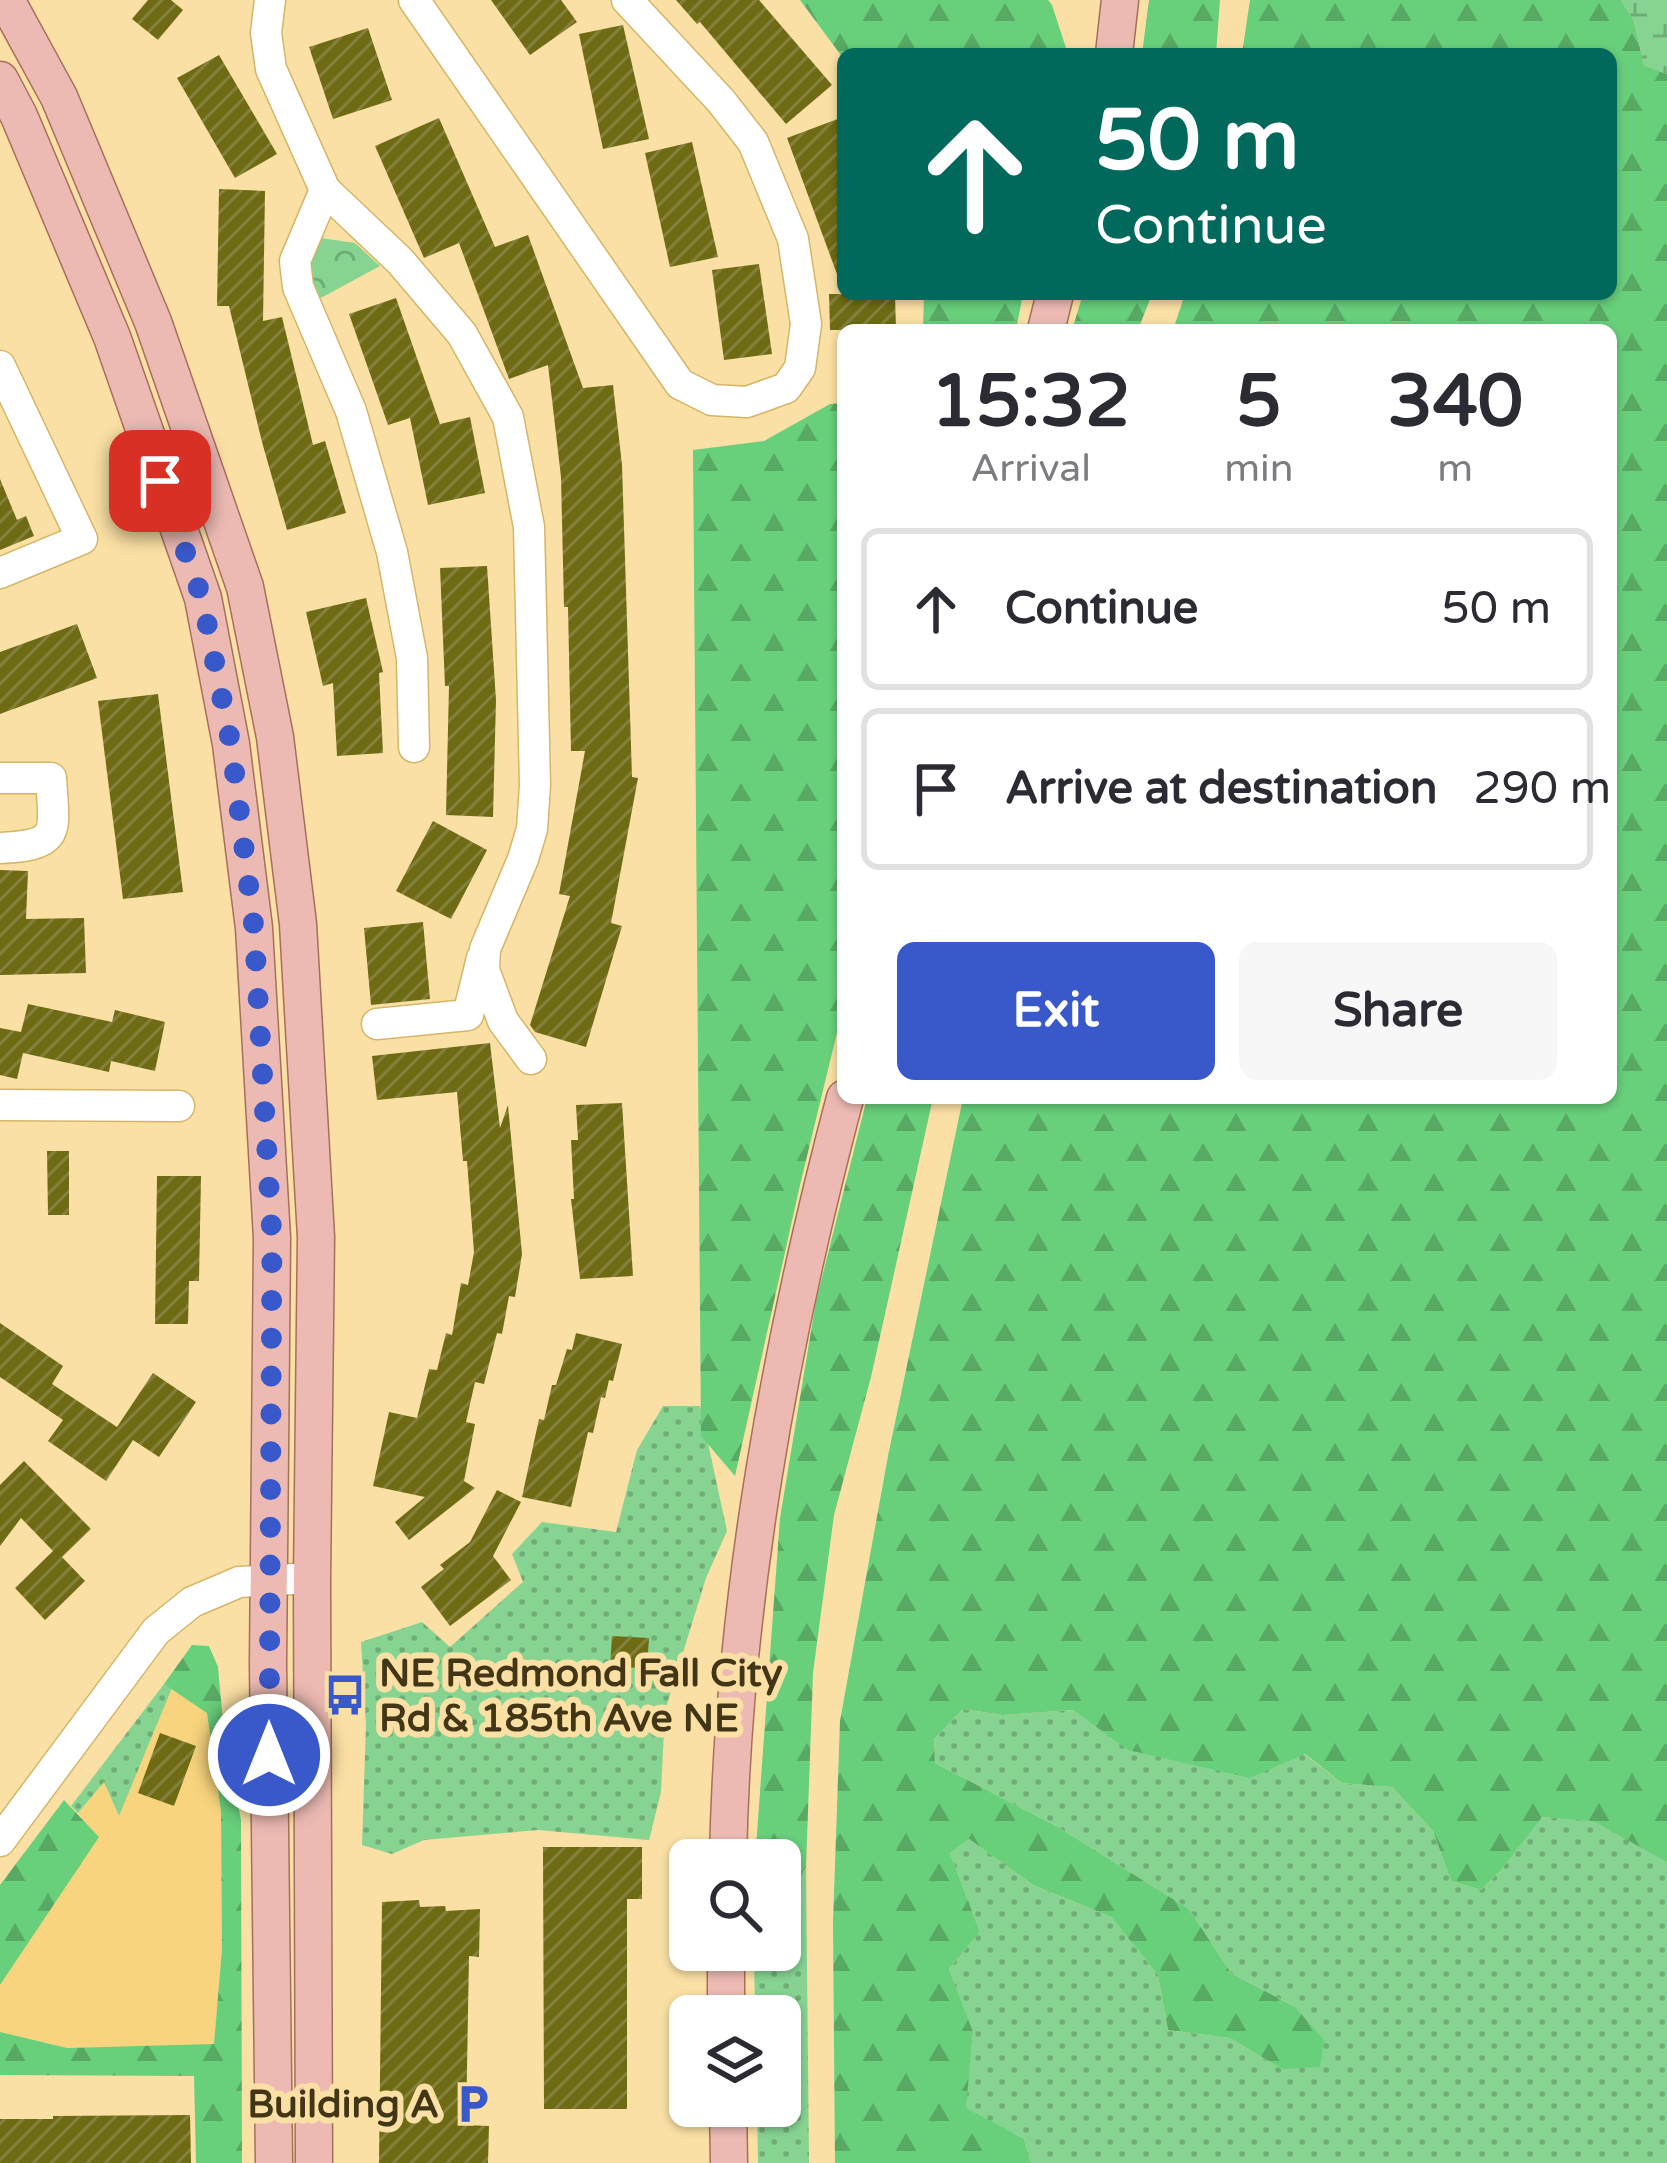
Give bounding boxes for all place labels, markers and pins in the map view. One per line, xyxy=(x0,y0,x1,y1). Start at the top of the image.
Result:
pin xyxy=(109,430,211,532)
place label: NE Redmond Fall City Rd & 185th Ave NE xyxy=(379,1650,783,1742)
bus stop icon: NE Redmond Fall City Rd & 185th Ave NE xyxy=(322,1672,368,1718)
place label: Building A xyxy=(247,2081,439,2128)
parking icon: Building A xyxy=(450,2081,496,2127)

